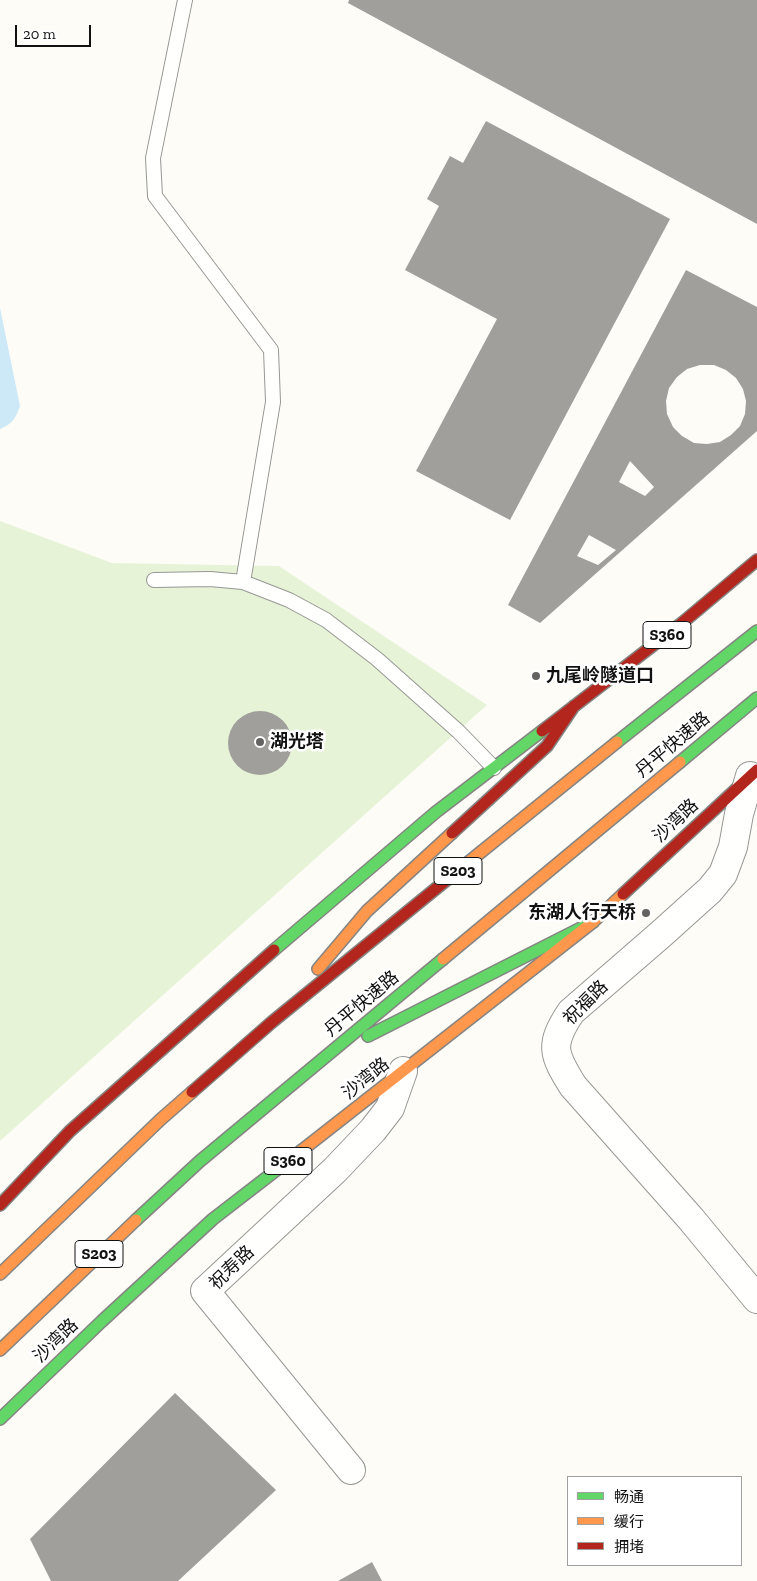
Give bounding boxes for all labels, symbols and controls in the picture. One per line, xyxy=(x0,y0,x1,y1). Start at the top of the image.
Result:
scale bar xyxy=(18,15,94,47)
text: 20 m xyxy=(23,25,56,43)
road number: S360 xyxy=(643,622,691,648)
place label: 九尾岭隧道口 xyxy=(546,665,654,687)
marker: 九尾岭隧道口 xyxy=(530,670,542,682)
street label: 丹平快速路 xyxy=(632,708,714,782)
place label: 湖光塔 xyxy=(270,731,324,753)
marker: 湖光塔 xyxy=(254,736,266,748)
street label: 沙湾路 xyxy=(649,795,703,847)
road number: S203 xyxy=(434,858,482,884)
place label: 东湖人行天桥 xyxy=(528,902,636,924)
marker: 东湖人行天桥 xyxy=(640,907,652,919)
street label: 丹平快速路 xyxy=(321,967,403,1041)
street label: 祝福路 xyxy=(559,976,613,1030)
street label: 沙湾路 xyxy=(338,1054,394,1104)
road number: S360 xyxy=(264,1148,312,1174)
road number: S203 xyxy=(75,1240,123,1268)
street label: 祝寿路 xyxy=(205,1241,259,1295)
street label: 沙湾路 xyxy=(29,1314,83,1368)
legend xyxy=(567,1476,742,1566)
text: 畅通 xyxy=(614,1488,644,1506)
text: 缓行 xyxy=(614,1513,644,1531)
text: 拥堵 xyxy=(614,1538,644,1556)

